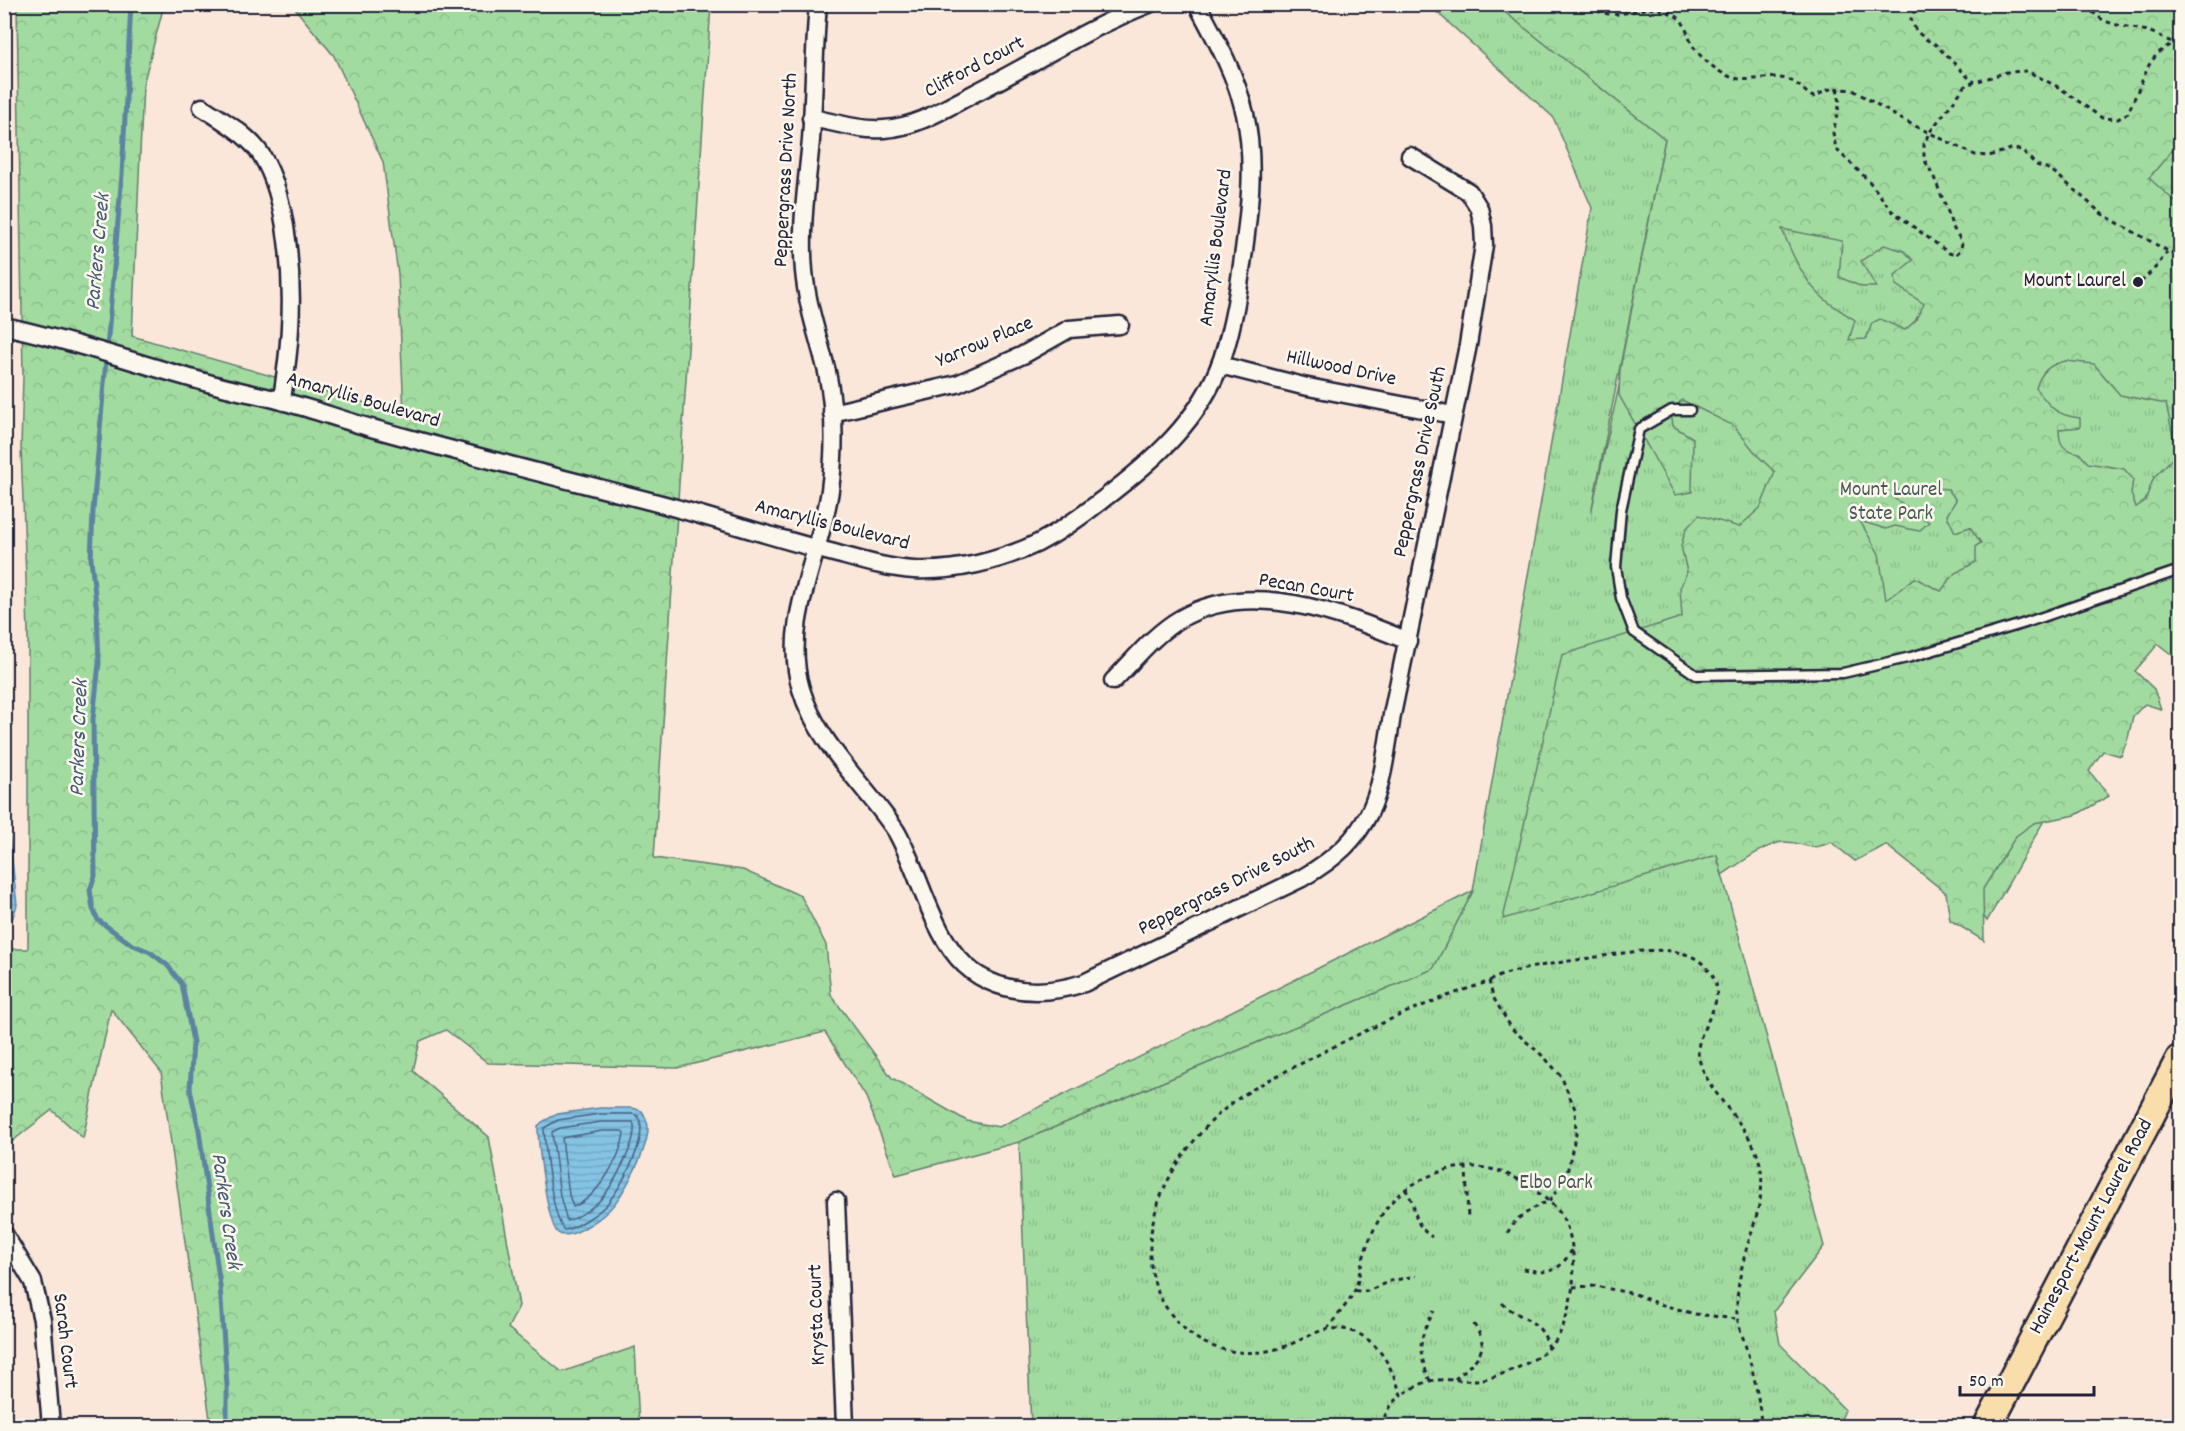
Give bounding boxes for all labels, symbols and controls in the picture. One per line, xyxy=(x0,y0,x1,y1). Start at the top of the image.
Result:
street label: Clifford Court xyxy=(920,29,1031,107)
street label: Peppergrass Drive North xyxy=(767,72,807,268)
street label: Amaryllis Boulevard xyxy=(1192,168,1242,328)
water label: Parkers Creek xyxy=(78,190,120,312)
place label: Mount Laurel xyxy=(2024,267,2126,297)
marker: Mount Laurel xyxy=(2131,275,2145,289)
street label: Yarrow Place xyxy=(932,309,1038,377)
street label: Hillwood Drive xyxy=(1283,343,1399,395)
street label: Peppergrass Drive South xyxy=(1386,364,1456,560)
street label: Amaryllis Boulevard xyxy=(283,365,443,437)
park label: Mount Laurel State Park xyxy=(1840,476,1942,530)
street label: Amaryllis Boulevard xyxy=(752,492,912,560)
street label: Pecan Court xyxy=(1256,566,1356,612)
water label: Parkers Creek xyxy=(62,677,98,797)
street label: Peppergrass Drive South xyxy=(1133,829,1321,945)
street label: Hainesport-Mount Laurel Road xyxy=(2022,1114,2162,1340)
water label: Parkers Creek xyxy=(202,1151,249,1273)
park label: Elbo Park xyxy=(1519,1169,1593,1199)
street label: Krysta Court xyxy=(801,1263,835,1366)
street label: Sarah Court xyxy=(43,1292,85,1390)
scale bar xyxy=(1960,1359,2094,1397)
text: 50 m xyxy=(1969,1370,2004,1395)

